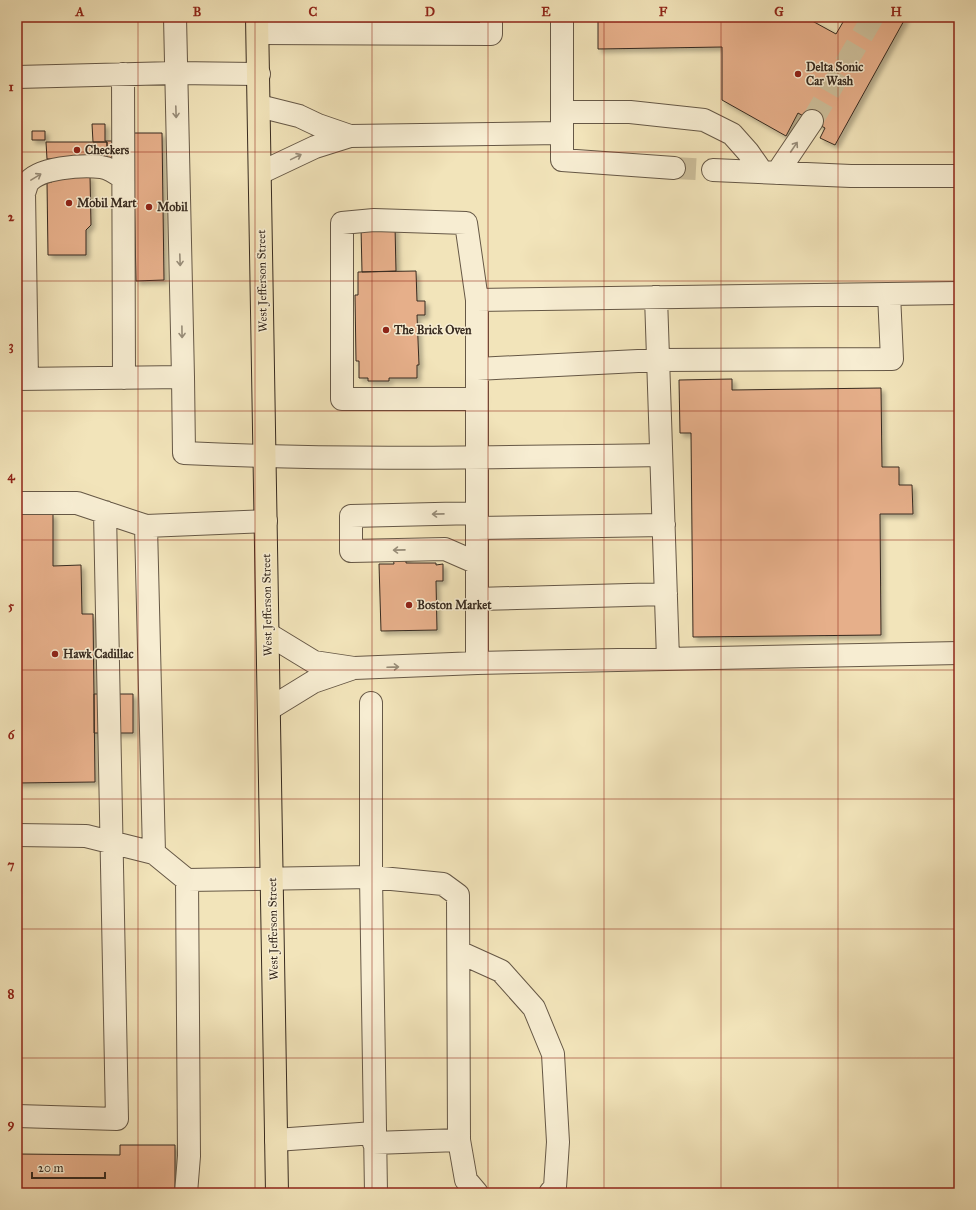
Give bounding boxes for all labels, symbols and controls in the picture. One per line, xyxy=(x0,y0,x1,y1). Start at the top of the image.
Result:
text: A xyxy=(75,4,85,20)
text: B xyxy=(193,4,202,20)
text: C xyxy=(309,4,318,20)
text: D xyxy=(425,4,435,20)
text: E xyxy=(541,4,551,20)
text: F xyxy=(659,4,668,20)
text: G xyxy=(774,4,784,20)
text: H xyxy=(890,4,902,20)
place label: Delta Sonic Car Wash xyxy=(806,60,863,88)
marker: Delta Sonic Car Wash xyxy=(793,69,803,79)
text: 1 xyxy=(8,79,14,95)
one-way arrow xyxy=(172,105,180,118)
one-way arrow xyxy=(790,141,798,152)
place label: Checkers xyxy=(85,143,130,157)
marker: Checkers xyxy=(72,145,82,155)
one-way arrow xyxy=(289,153,301,160)
one-way arrow xyxy=(30,173,42,181)
place label: Mobil Mart xyxy=(77,196,137,210)
marker: Mobil Mart xyxy=(64,198,74,208)
place label: Mobil xyxy=(157,200,188,214)
marker: Mobil xyxy=(144,202,154,212)
text: 2 xyxy=(8,209,15,225)
street label: West Jefferson Street xyxy=(254,229,271,333)
one-way arrow xyxy=(176,253,184,266)
place label: The Brick Oven xyxy=(393,323,472,337)
one-way arrow xyxy=(178,325,186,338)
marker: The Brick Oven xyxy=(381,325,391,335)
text: 3 xyxy=(8,338,14,354)
text: 4 xyxy=(7,468,15,484)
one-way arrow xyxy=(432,510,445,518)
one-way arrow xyxy=(393,546,406,554)
street label: West Jefferson Street xyxy=(259,553,276,657)
text: 5 xyxy=(8,598,15,614)
place label: Boston Market xyxy=(417,598,492,612)
marker: Boston Market xyxy=(404,600,414,610)
place label: Hawk Cadillac xyxy=(63,647,134,661)
marker: Hawk Cadillac xyxy=(50,649,60,659)
one-way arrow xyxy=(386,663,399,671)
text: 6 xyxy=(8,727,16,743)
text: 7 xyxy=(8,857,15,873)
street label: West Jefferson Street xyxy=(265,877,282,981)
text: 8 xyxy=(8,986,15,1002)
text: 9 xyxy=(8,1116,15,1132)
scale bar xyxy=(32,1154,105,1180)
text: 20 m xyxy=(38,1161,64,1175)

